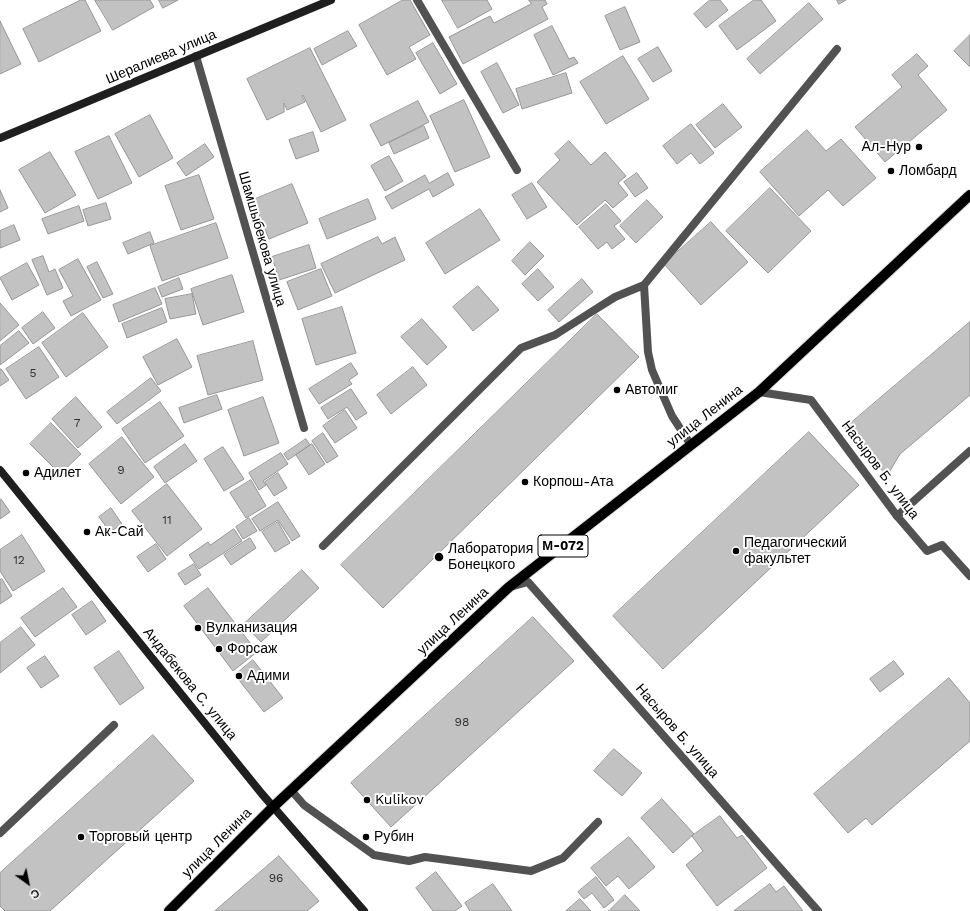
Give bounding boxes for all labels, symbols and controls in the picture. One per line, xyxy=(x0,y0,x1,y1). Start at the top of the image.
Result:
street label: Шералиева улица xyxy=(103,26,219,88)
place label: Ал-Нур xyxy=(862,139,911,155)
marker: Ал-Нур xyxy=(914,142,924,152)
place label: Ломбард xyxy=(899,163,957,179)
marker: Ломбард xyxy=(886,166,896,176)
street label: Шамшыбекова улица xyxy=(235,170,289,308)
house number: 5 xyxy=(30,366,36,380)
street label: улица Ленина xyxy=(664,381,746,451)
place label: Автомиг xyxy=(625,382,678,398)
marker: Автомиг xyxy=(612,385,622,395)
house number: 7 xyxy=(74,416,80,430)
street label: Насыров Б. улица xyxy=(838,417,922,523)
house number: 9 xyxy=(117,463,125,477)
place label: Адилет xyxy=(34,465,81,481)
marker: Адилет xyxy=(21,468,31,478)
place label: Корпош-Ата xyxy=(533,474,614,490)
marker: Корпош-Ата xyxy=(520,477,530,487)
house number: 11 xyxy=(162,513,172,527)
place label: Ак-Сай xyxy=(95,524,143,540)
marker: Ак-Сай xyxy=(82,527,92,537)
road number: М-072 xyxy=(538,535,588,557)
place label: Педагогический факультет xyxy=(744,535,847,568)
place label: Лаборатория Бонецкого xyxy=(448,541,533,574)
marker: Педагогический факультет xyxy=(731,546,741,556)
marker: Лаборатория Бонецкого xyxy=(433,551,445,563)
house number: 12 xyxy=(13,553,25,567)
street label: улица Ленина xyxy=(414,584,492,658)
place label: Вулканизация xyxy=(206,620,297,636)
marker: Вулканизация xyxy=(193,623,203,633)
street label: Андабекова С. улица xyxy=(140,624,240,744)
place label: Форсаж xyxy=(227,641,277,657)
marker: Форсаж xyxy=(214,644,224,654)
place label: Адими xyxy=(247,668,290,684)
marker: Адими xyxy=(234,671,244,681)
street label: Насыров Б. улица xyxy=(632,681,722,781)
house number: 98 xyxy=(455,715,469,729)
place label: Kulikov xyxy=(375,792,424,808)
marker: Kulikov xyxy=(362,795,372,805)
street label: улица Ленина xyxy=(179,805,255,881)
place label: Торговый центр xyxy=(89,829,192,845)
place label: Рубин xyxy=(374,829,414,845)
marker: Торговый центр xyxy=(76,832,86,842)
marker: Рубин xyxy=(361,832,371,842)
north arrow xyxy=(8,863,48,903)
house number: 96 xyxy=(269,871,283,885)
text: С xyxy=(28,886,42,901)

